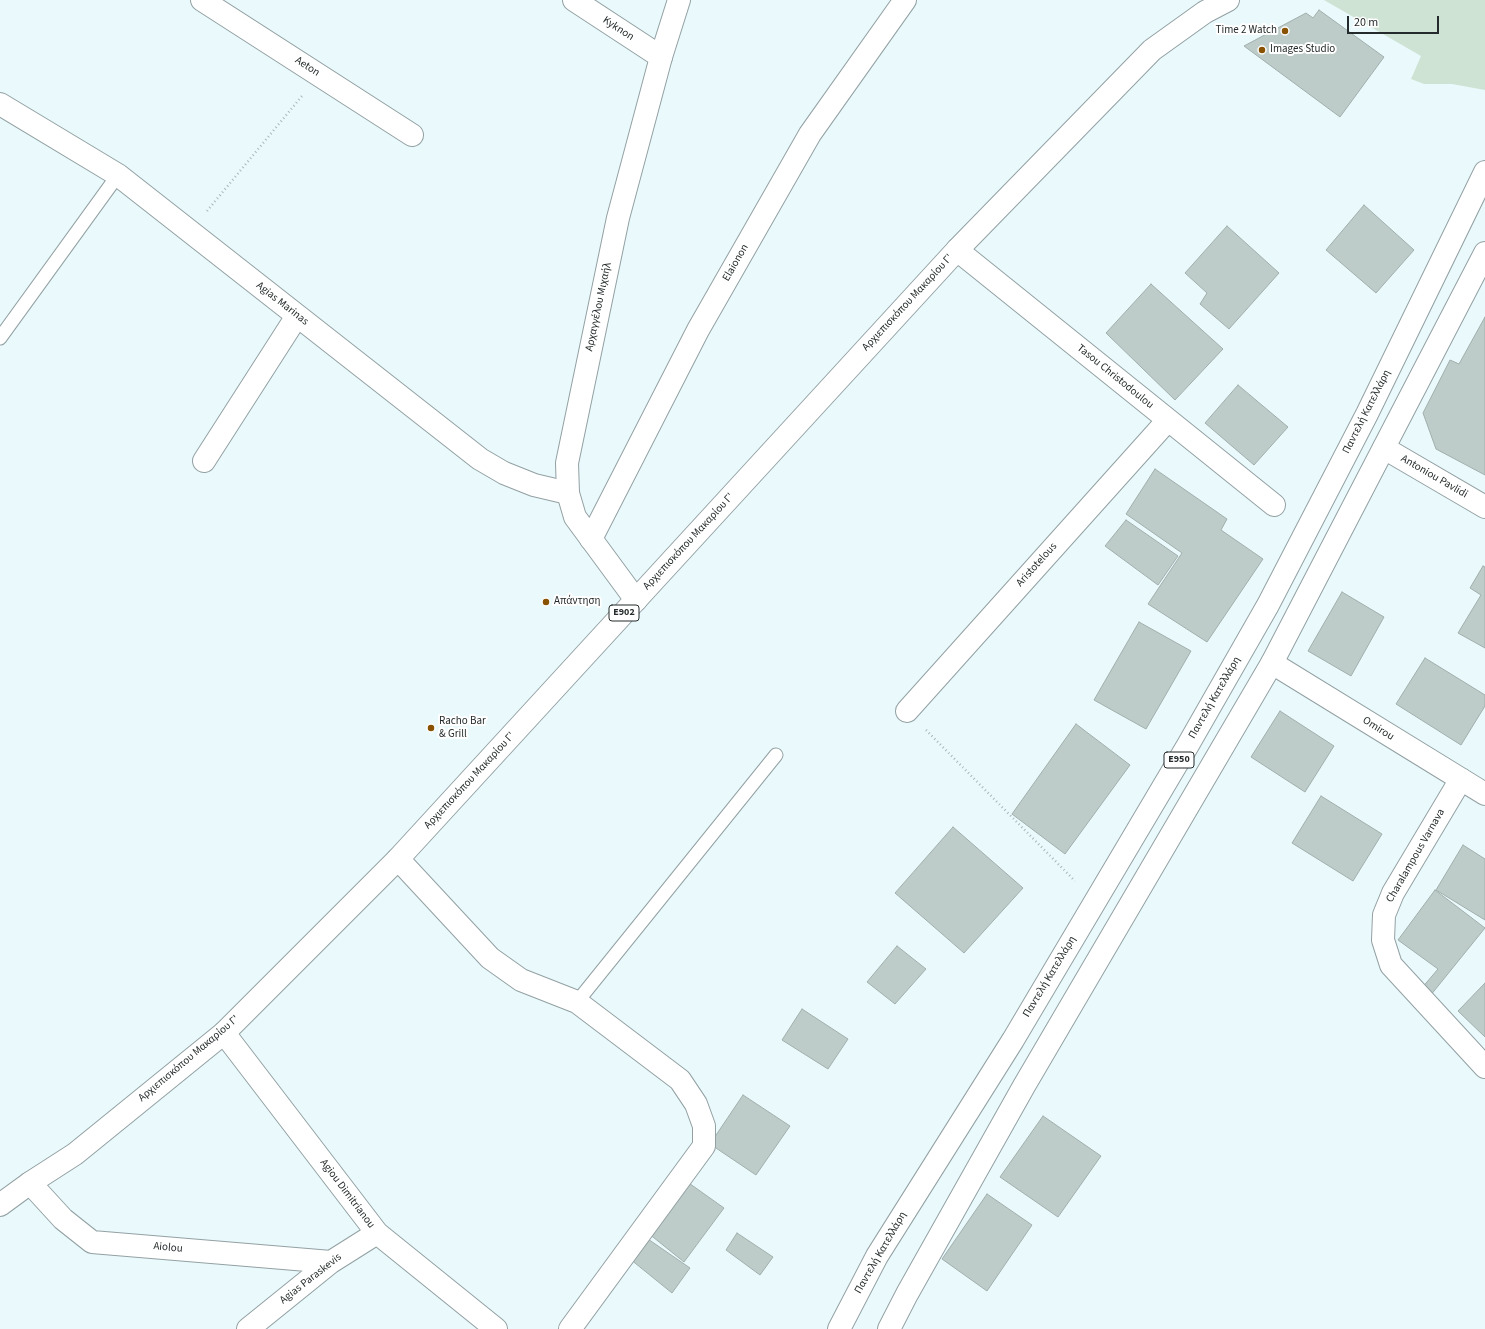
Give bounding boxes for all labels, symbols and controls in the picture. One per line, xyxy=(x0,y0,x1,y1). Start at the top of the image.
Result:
scale bar xyxy=(1349,8,1441,34)
street label: Kyknon xyxy=(600,14,636,44)
text: 20 m xyxy=(1354,14,1378,31)
place label: Time 2 Watch xyxy=(1216,24,1277,38)
marker: Time 2 Watch xyxy=(1280,26,1290,36)
place label: Images Studio xyxy=(1270,43,1335,57)
marker: Images Studio xyxy=(1257,45,1267,55)
street label: Aeton xyxy=(292,54,322,80)
street label: Elaionon xyxy=(720,242,752,284)
street label: Αρχιεπισκόπου Μακαρίου Γ' xyxy=(860,252,956,354)
street label: Αρχαγγέλου Μιχαήλ xyxy=(583,261,615,353)
street label: Agias Marinas xyxy=(253,279,311,329)
street label: Tasou Christodoulou xyxy=(1074,342,1156,412)
street label: Παντελή Κατελλάρη xyxy=(1340,368,1394,456)
street label: Antoniou Pavlidi xyxy=(1398,452,1470,502)
street label: Αρχιεπισκόπου Μακαρίου Γ' xyxy=(641,491,737,593)
street label: Aristotelous xyxy=(1014,540,1060,590)
place label: Απάντηση xyxy=(554,595,600,609)
marker: Απάντηση xyxy=(541,597,551,607)
road number: E902 xyxy=(609,605,639,621)
street label: Παντελή Κατελλάρη xyxy=(1186,655,1244,741)
street label: Omirou xyxy=(1360,714,1396,744)
place label: Racho Bar & Grill xyxy=(439,715,486,741)
marker: Racho Bar & Grill xyxy=(426,723,436,733)
street label: Αρχιεπισκόπου Μακαρίου Γ' xyxy=(422,730,518,832)
road number: E950 xyxy=(1164,752,1194,768)
street label: Charalampous Varnava xyxy=(1384,807,1448,905)
street label: Παντελή Κατελλάρη xyxy=(1021,934,1079,1020)
street label: Αρχιεπισκόπου Μακαρίου Γ' xyxy=(136,1013,242,1105)
street label: Agiou Dimitrianou xyxy=(317,1157,377,1231)
street label: Παντελή Κατελλάρη xyxy=(852,1210,910,1296)
street label: Aiolou xyxy=(153,1240,183,1256)
street label: Agias Paraskevis xyxy=(277,1251,345,1307)

